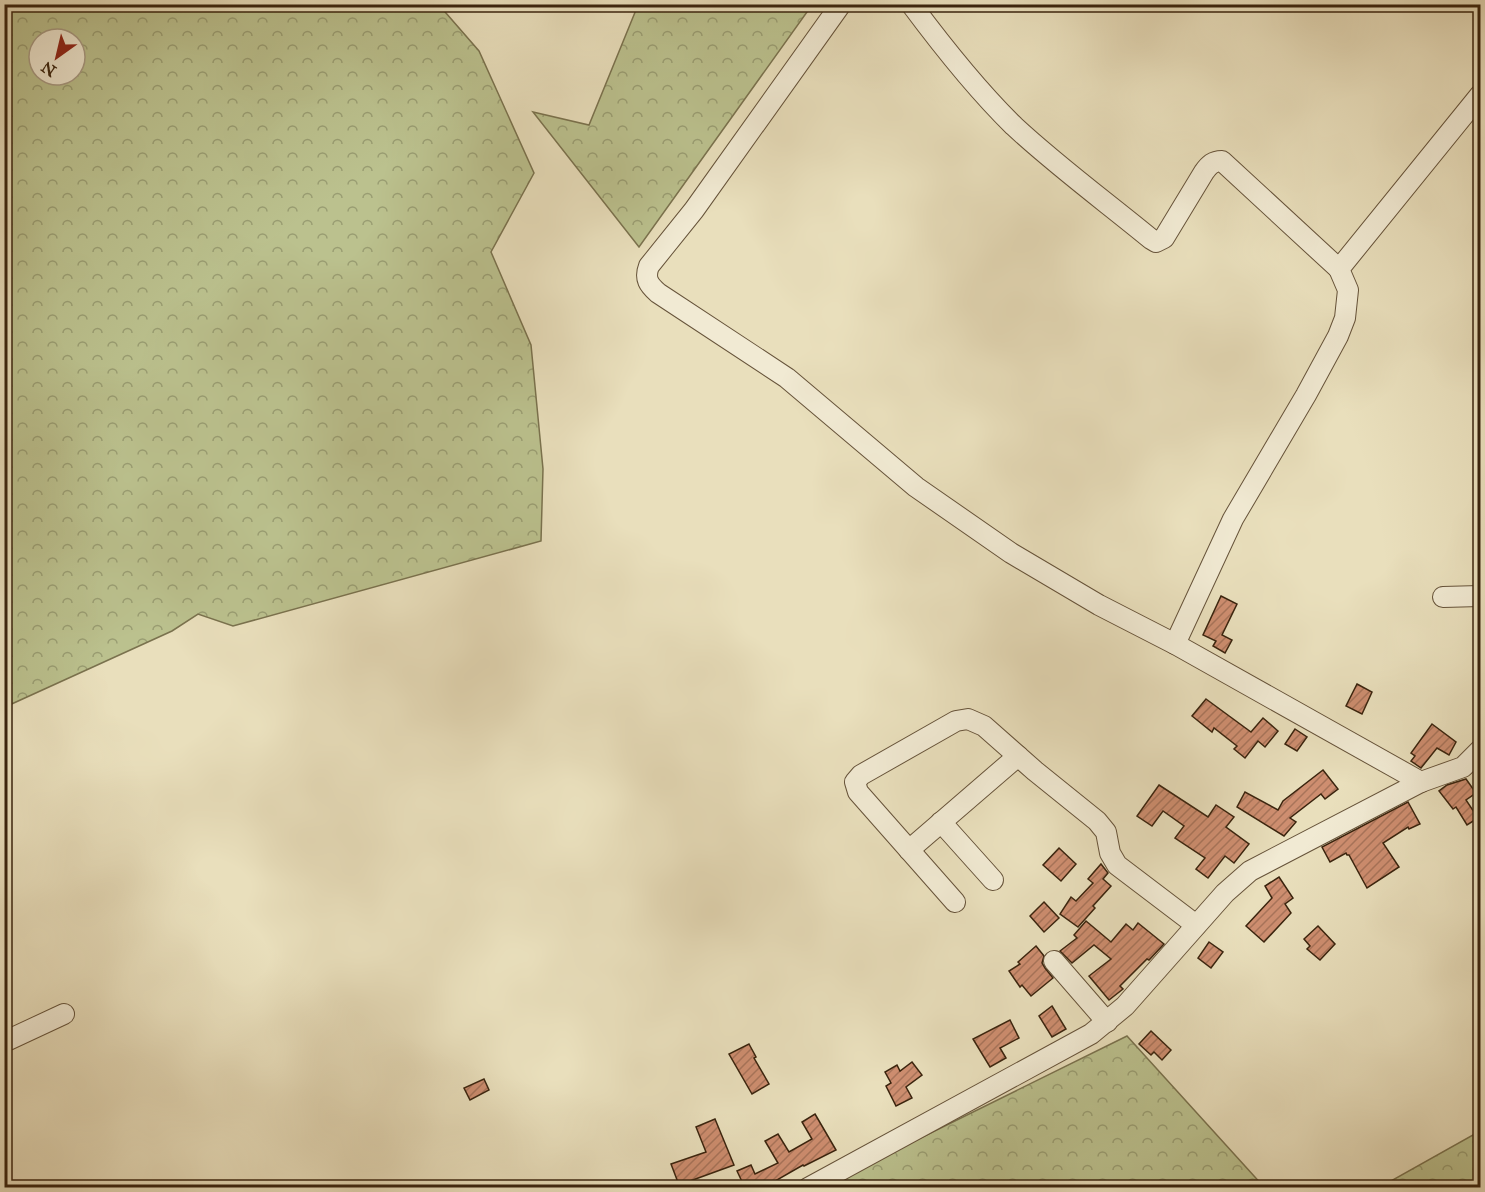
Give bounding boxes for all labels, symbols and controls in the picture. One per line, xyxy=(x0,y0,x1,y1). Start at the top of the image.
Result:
north arrow xyxy=(27,27,87,87)
text: N xyxy=(38,57,60,81)

